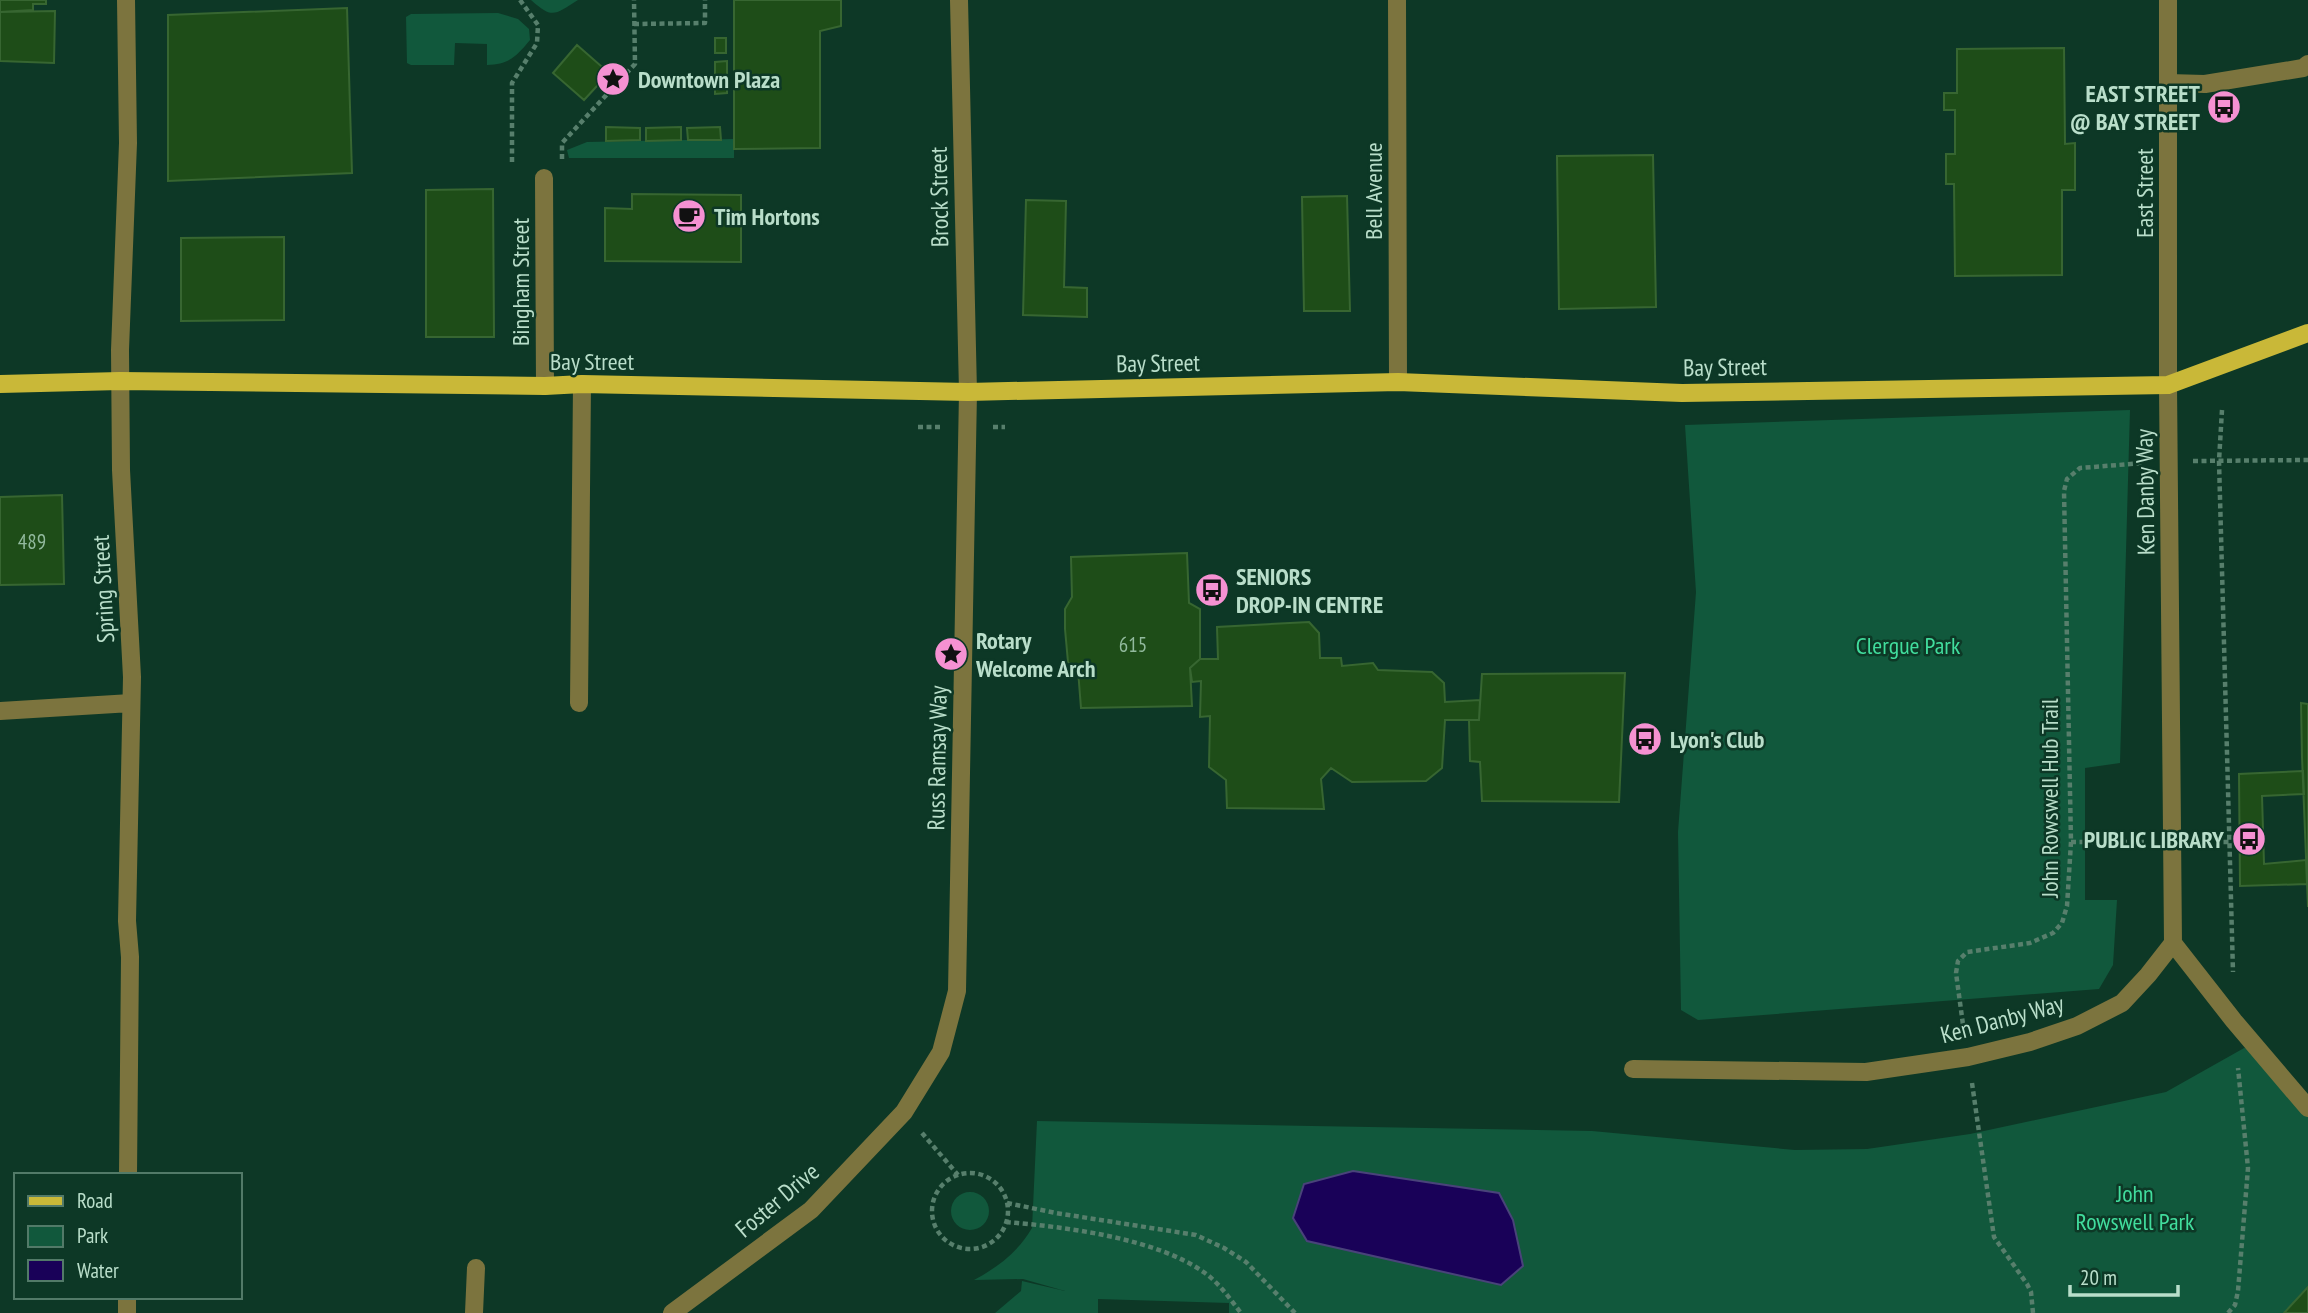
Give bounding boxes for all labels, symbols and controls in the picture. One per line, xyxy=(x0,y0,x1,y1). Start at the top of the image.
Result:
place icon: Downtown Plaza xyxy=(594,60,632,98)
place label: Downtown Plaza xyxy=(638,64,780,95)
place label: EAST STREET @ BAY STREET xyxy=(2070,78,2201,137)
bus stop icon: EAST STREET @ BAY STREET xyxy=(2205,88,2243,126)
street label: Bell Avenue xyxy=(1358,142,1389,240)
street label: Brock Street xyxy=(923,146,955,247)
street label: East Street xyxy=(2129,148,2160,238)
cafe icon: Tim Hortons xyxy=(670,197,708,235)
place label: Tim Hortons xyxy=(714,201,820,232)
street label: Bingham Street xyxy=(505,218,536,346)
street label: Bay Street xyxy=(550,346,634,377)
street label: Bay Street xyxy=(1116,347,1201,379)
street label: Bay Street xyxy=(1683,351,1768,383)
street label: Ken Danby Way xyxy=(2128,429,2162,555)
house number: 489 xyxy=(18,528,46,555)
street label: Spring Street xyxy=(85,534,121,644)
place label: SENIORS DROP-IN CENTRE xyxy=(1236,561,1383,620)
bus stop icon: SENIORS DROP-IN CENTRE xyxy=(1193,571,1231,609)
place label: Rotary Welcome Arch xyxy=(975,625,1096,684)
park label: Clergue Park xyxy=(1856,630,1961,661)
house number: 615 xyxy=(1119,631,1147,658)
place icon: Rotary Welcome Arch xyxy=(932,635,970,673)
street label: Russ Ramsay Way xyxy=(920,685,954,831)
street label: John Rowswell Hub Trail xyxy=(2034,698,2065,899)
bus stop icon: Lyon's Club xyxy=(1626,720,1664,758)
place label: Lyon's Club xyxy=(1670,724,1765,755)
bus stop icon: PUBLIC LIBRARY xyxy=(2230,820,2268,858)
place label: PUBLIC LIBRARY xyxy=(2084,824,2224,855)
street label: Ken Danby Way xyxy=(1937,988,2067,1050)
street label: Foster Drive xyxy=(729,1156,825,1244)
legend xyxy=(14,1173,242,1299)
park label: John Rowswell Park xyxy=(2076,1178,2195,1237)
text: Road xyxy=(77,1187,113,1214)
text: Park xyxy=(77,1222,108,1249)
scale bar xyxy=(2070,1254,2178,1298)
text: Water xyxy=(77,1257,119,1284)
text: 20 m xyxy=(2080,1264,2117,1291)

